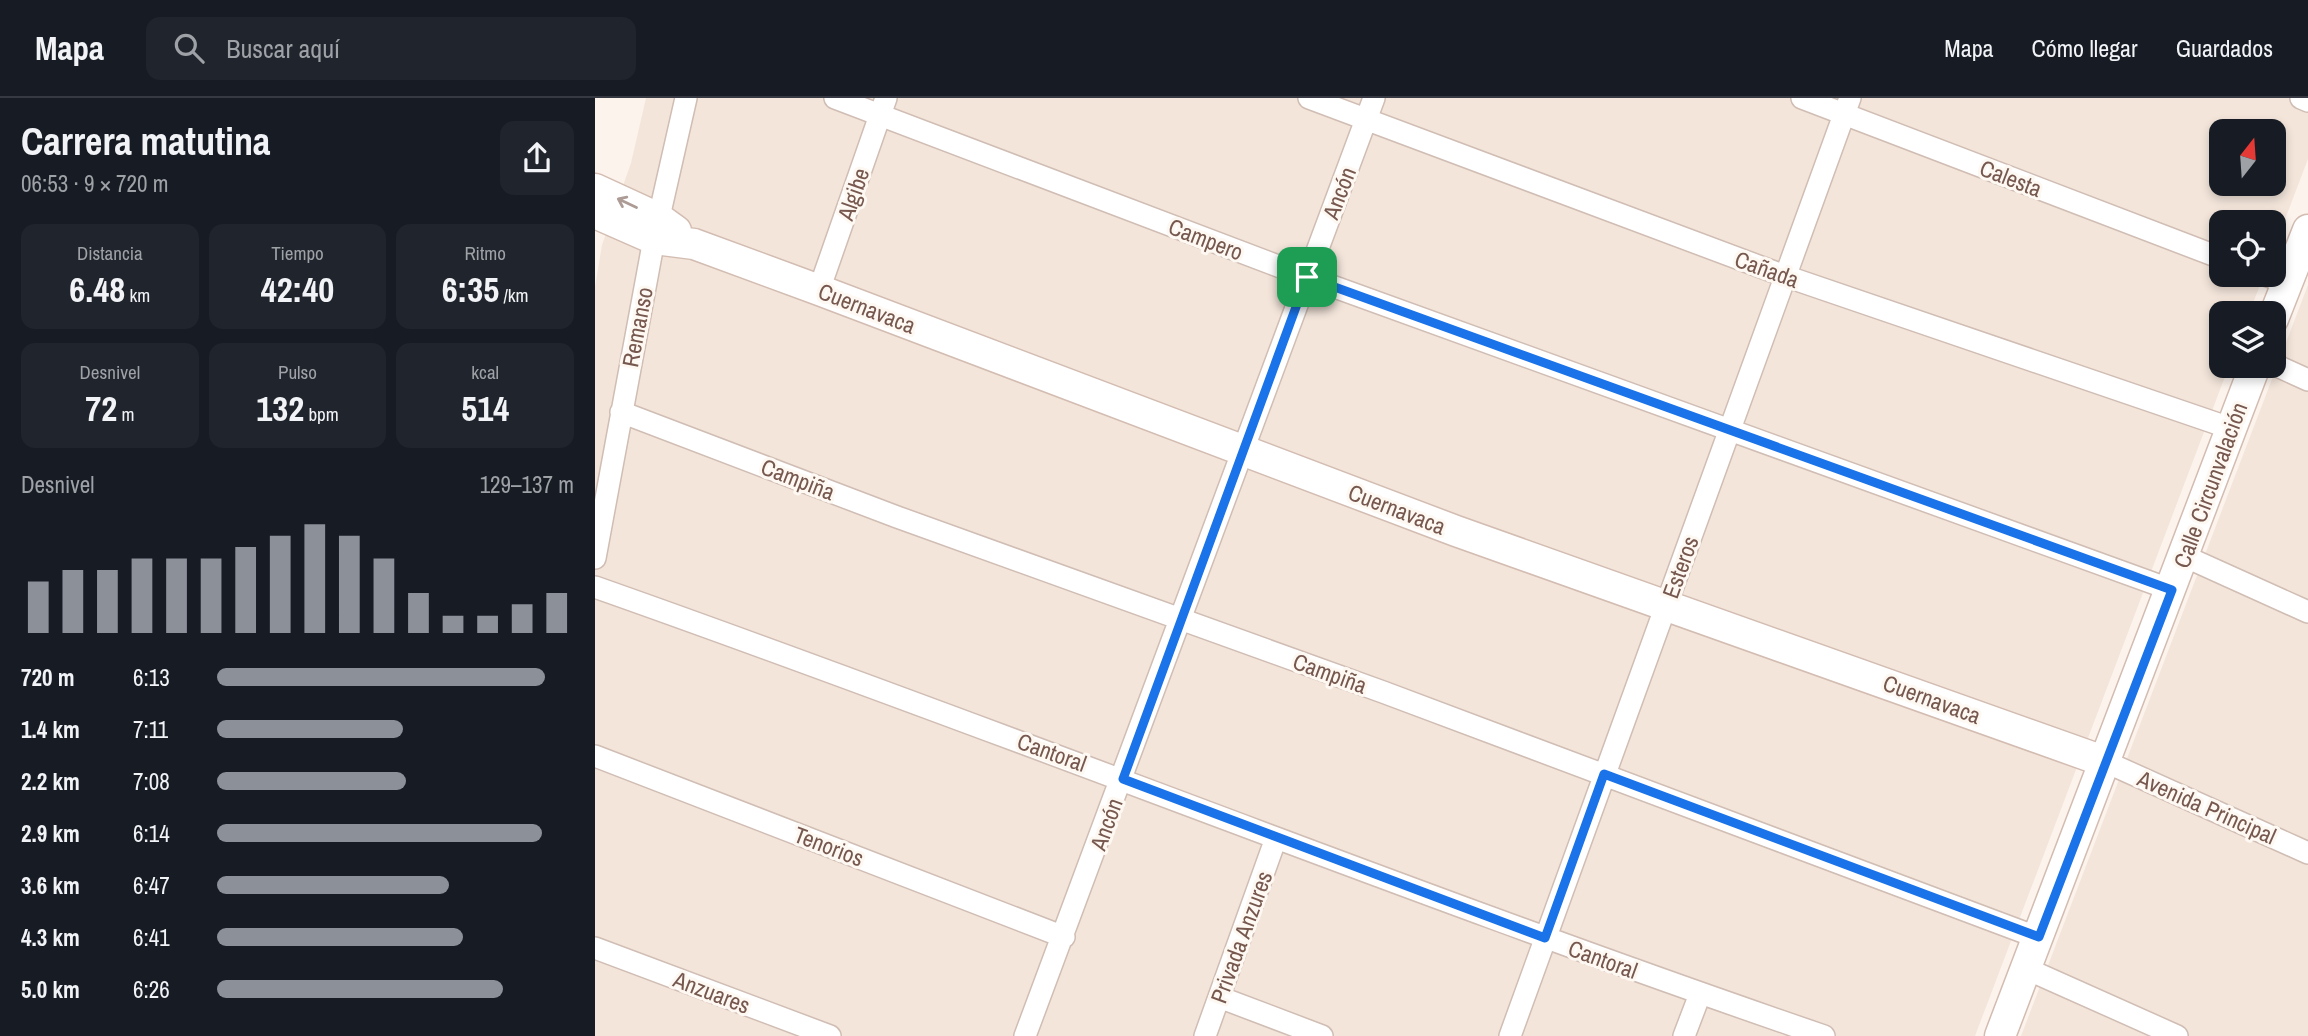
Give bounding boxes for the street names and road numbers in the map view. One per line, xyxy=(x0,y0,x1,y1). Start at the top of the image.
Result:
street label: Calesta xyxy=(1976,152,2047,204)
street label: Ancón xyxy=(1315,162,1363,224)
street label: Algibe xyxy=(829,164,876,225)
street label: Campero xyxy=(1164,211,1248,267)
street label: Cañada xyxy=(1731,243,1804,295)
street label: Cuernavaca xyxy=(814,275,920,341)
street label: Remanso xyxy=(614,284,660,370)
street label: Calle Circunvalación xyxy=(2166,398,2254,572)
street label: Campiña xyxy=(757,451,840,507)
street label: Cuernavaca xyxy=(1344,476,1450,542)
street label: Esteros xyxy=(1654,532,1706,602)
street label: Campiña xyxy=(1289,645,1372,701)
street label: Cuernavaca xyxy=(1879,667,1986,731)
street label: Cantoral xyxy=(1013,725,1091,779)
street label: Avenida Principal xyxy=(2132,762,2281,851)
street label: Ancón xyxy=(1082,794,1130,855)
street label: Tenorios xyxy=(790,819,868,873)
street label: Privada Anzures xyxy=(1203,867,1279,1007)
street label: Cantoral xyxy=(1564,932,1642,986)
street label: Anzuares xyxy=(668,963,755,1021)

